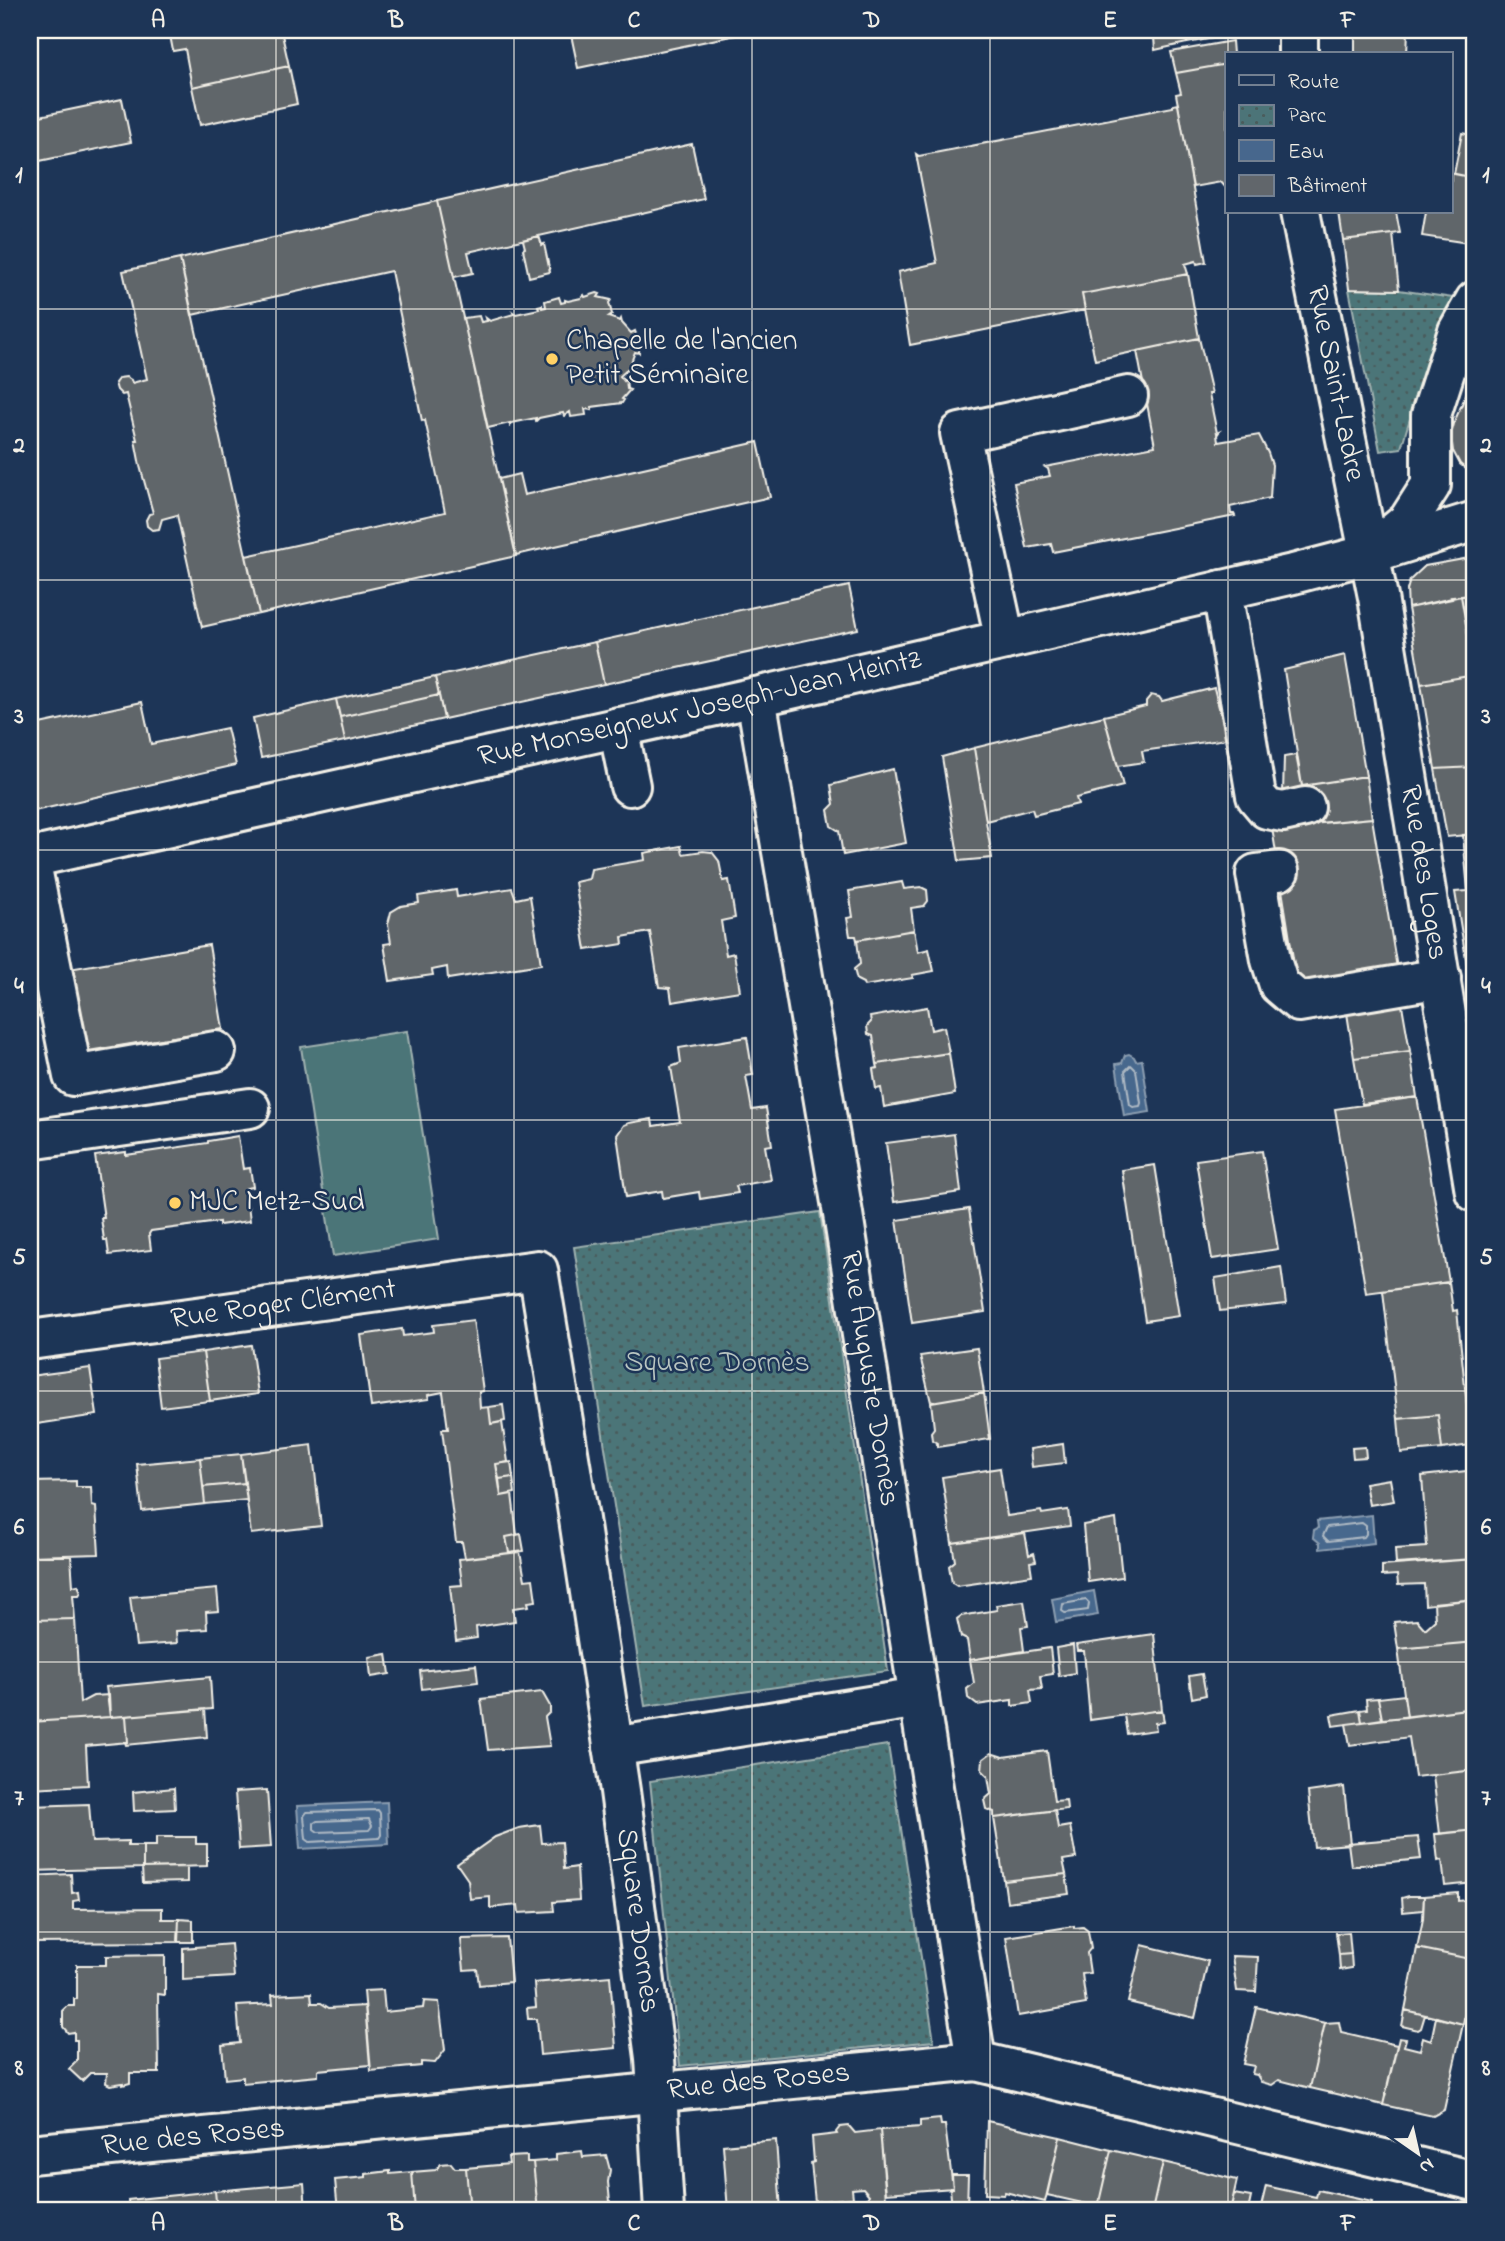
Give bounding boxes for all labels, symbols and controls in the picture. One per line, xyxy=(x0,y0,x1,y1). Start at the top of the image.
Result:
text: A xyxy=(151,5,165,38)
text: B xyxy=(387,5,404,38)
text: C xyxy=(628,5,641,38)
text: D xyxy=(863,5,880,38)
text: E xyxy=(1103,5,1117,38)
text: F xyxy=(1340,5,1356,38)
legend xyxy=(1225,52,1452,214)
text: Route xyxy=(1288,68,1340,98)
text: Parc xyxy=(1288,102,1327,132)
text: Eau xyxy=(1288,138,1324,168)
text: 1 xyxy=(15,160,23,193)
text: 1 xyxy=(1482,160,1490,193)
text: Bâtiment xyxy=(1287,172,1367,202)
street label: Rue Saint-Ladre xyxy=(1293,282,1376,486)
place label: Chapelle de l'ancien Petit Séminaire xyxy=(566,320,798,398)
marker: Chapelle de l'ancien Petit Séminaire xyxy=(544,351,560,367)
text: 2 xyxy=(12,430,25,463)
text: 2 xyxy=(1479,430,1492,463)
street label: Rue Monseigneur Joseph-Jean Heintz xyxy=(474,638,926,780)
text: 3 xyxy=(13,701,24,734)
text: 3 xyxy=(1480,701,1491,734)
street label: Rue des Loges xyxy=(1387,782,1459,963)
text: 4 xyxy=(14,971,24,1004)
text: 4 xyxy=(1481,971,1491,1004)
place label: MJC Metz-Sud xyxy=(189,1181,365,1225)
marker: MJC Metz-Sud xyxy=(167,1195,183,1211)
text: 5 xyxy=(12,1242,26,1275)
text: 5 xyxy=(1479,1242,1493,1275)
street label: Rue Auguste Dornès xyxy=(827,1248,911,1509)
street label: Rue Roger Clément xyxy=(168,1268,399,1342)
park label: Square Dornès xyxy=(624,1342,810,1386)
text: 6 xyxy=(14,1512,25,1545)
text: 6 xyxy=(1481,1512,1492,1545)
text: 7 xyxy=(14,1783,24,1816)
text: 7 xyxy=(1481,1783,1491,1816)
street label: Square Dornès xyxy=(603,1826,671,2016)
street label: Rue des Roses xyxy=(665,2051,852,2113)
text: 8 xyxy=(14,2053,24,2086)
text: 8 xyxy=(1481,2053,1491,2086)
street label: Rue des Roses xyxy=(100,2107,287,2169)
north arrow xyxy=(1382,2118,1452,2188)
text: N xyxy=(1413,2150,1439,2180)
text: A xyxy=(151,2208,165,2241)
text: B xyxy=(387,2208,404,2241)
text: C xyxy=(628,2208,641,2241)
text: D xyxy=(863,2208,880,2241)
text: E xyxy=(1103,2208,1117,2241)
text: F xyxy=(1340,2208,1356,2241)

